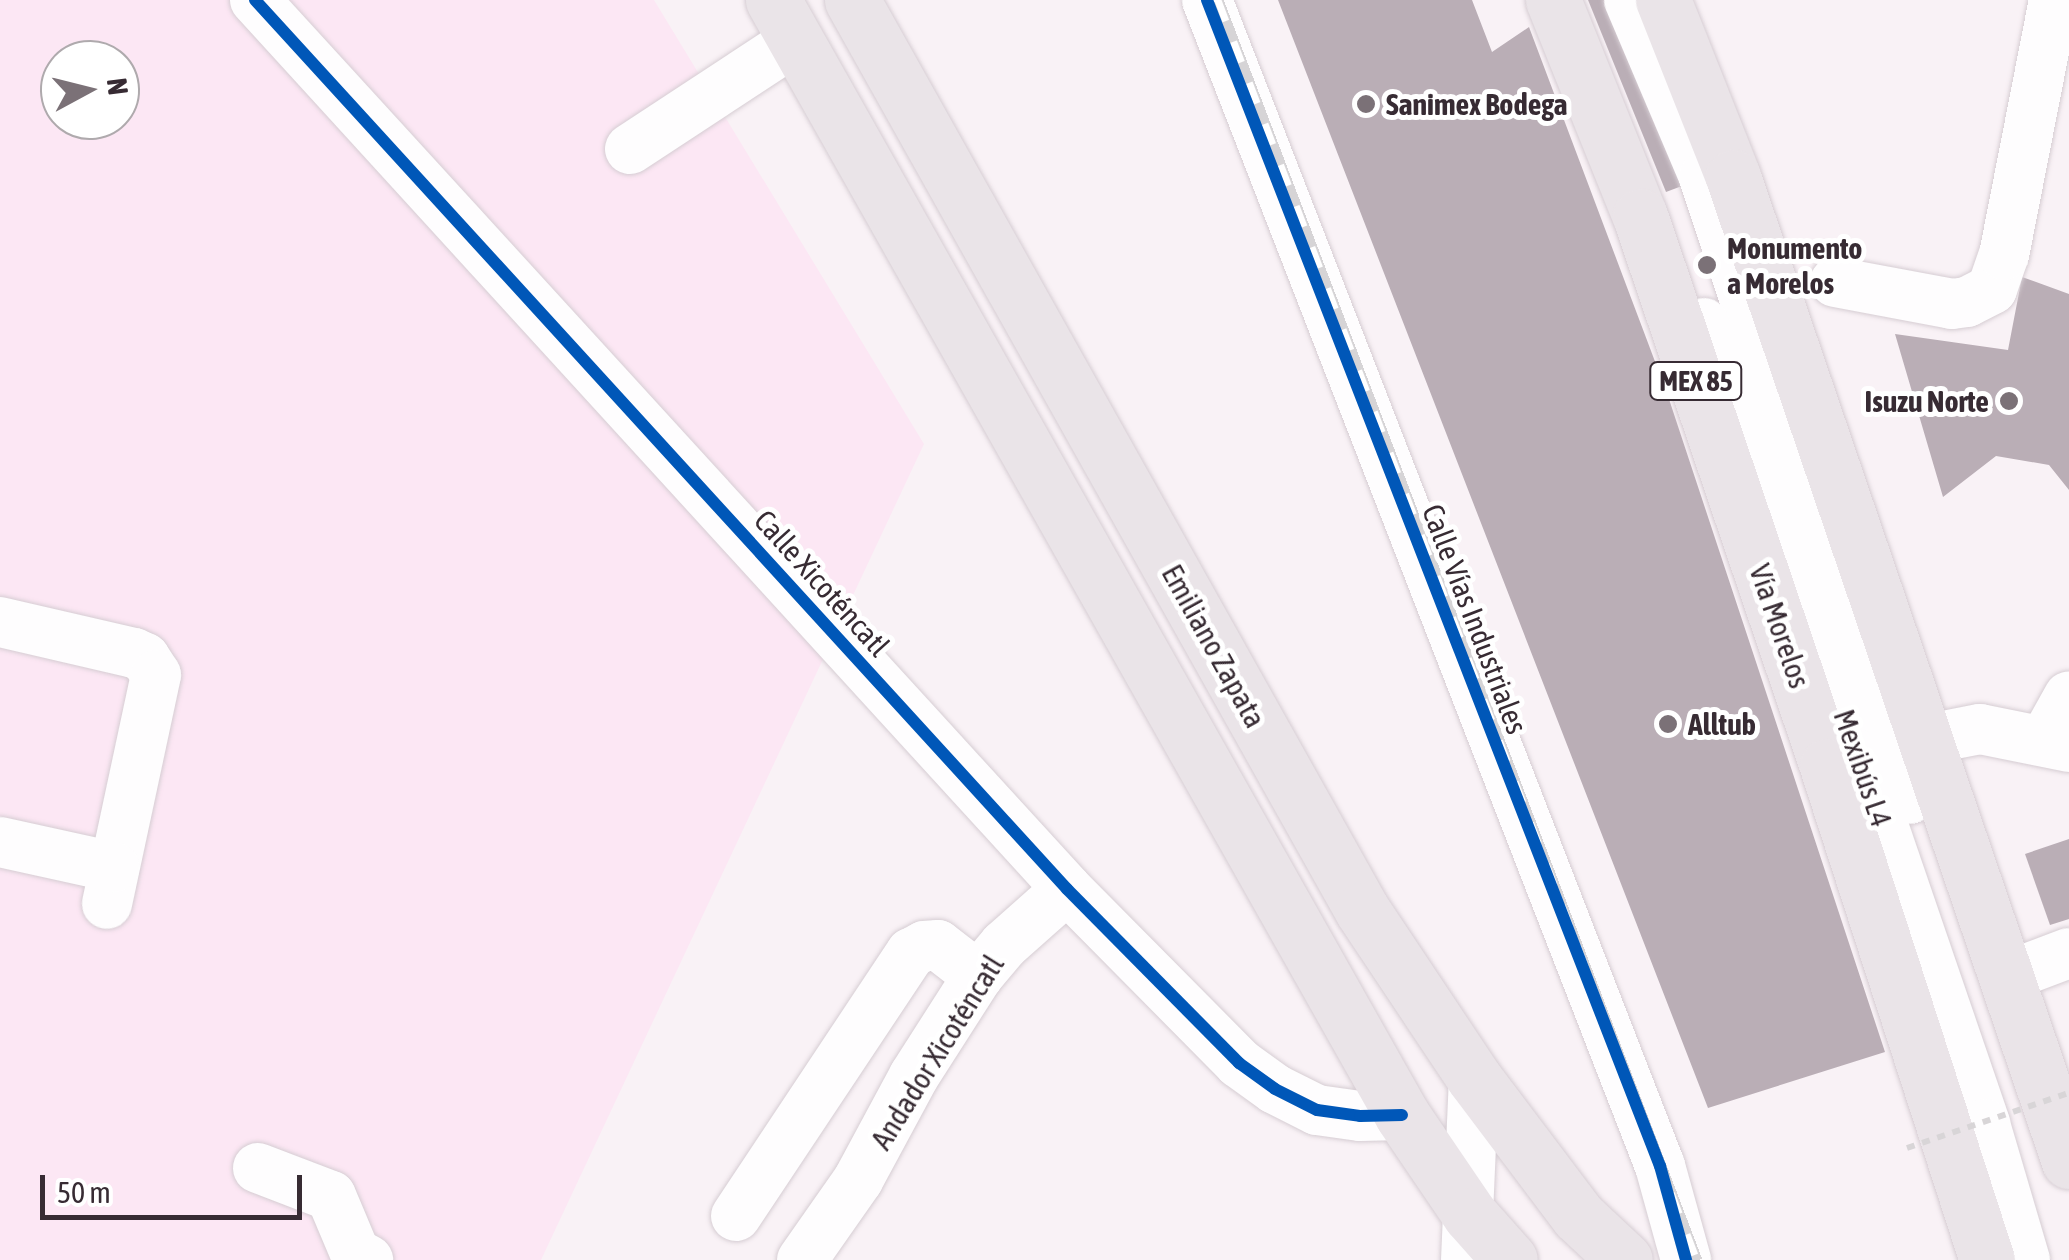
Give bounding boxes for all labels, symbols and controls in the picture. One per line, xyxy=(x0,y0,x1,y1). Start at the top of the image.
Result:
north arrow xyxy=(40,40,140,140)
text: N xyxy=(101,76,135,97)
place label: Sanimex Bodega xyxy=(1386,86,1568,122)
marker: Sanimex Bodega xyxy=(1355,93,1377,115)
place label: Monumento a Morelos xyxy=(1727,230,1862,300)
marker: Monumento a Morelos xyxy=(1696,254,1718,276)
road number: MEX 85 xyxy=(1648,358,1744,404)
place label: Isuzu Norte xyxy=(1865,383,1989,419)
marker: Isuzu Norte xyxy=(1998,390,2020,412)
street label: Calle Vías Industriales xyxy=(1415,499,1535,739)
street label: Calle Xicoténcatl xyxy=(747,502,897,664)
street label: Emiliano Zapata xyxy=(1154,558,1274,734)
street label: Vía Morelos xyxy=(1742,559,1818,693)
street label: Mexibús L4 xyxy=(1826,705,1900,831)
place label: Alltub xyxy=(1688,706,1756,742)
marker: Alltub xyxy=(1657,713,1679,735)
street label: Andador Xicoténcatl xyxy=(863,948,1011,1156)
scale bar xyxy=(45,1155,308,1217)
text: 50 m xyxy=(57,1175,111,1209)

